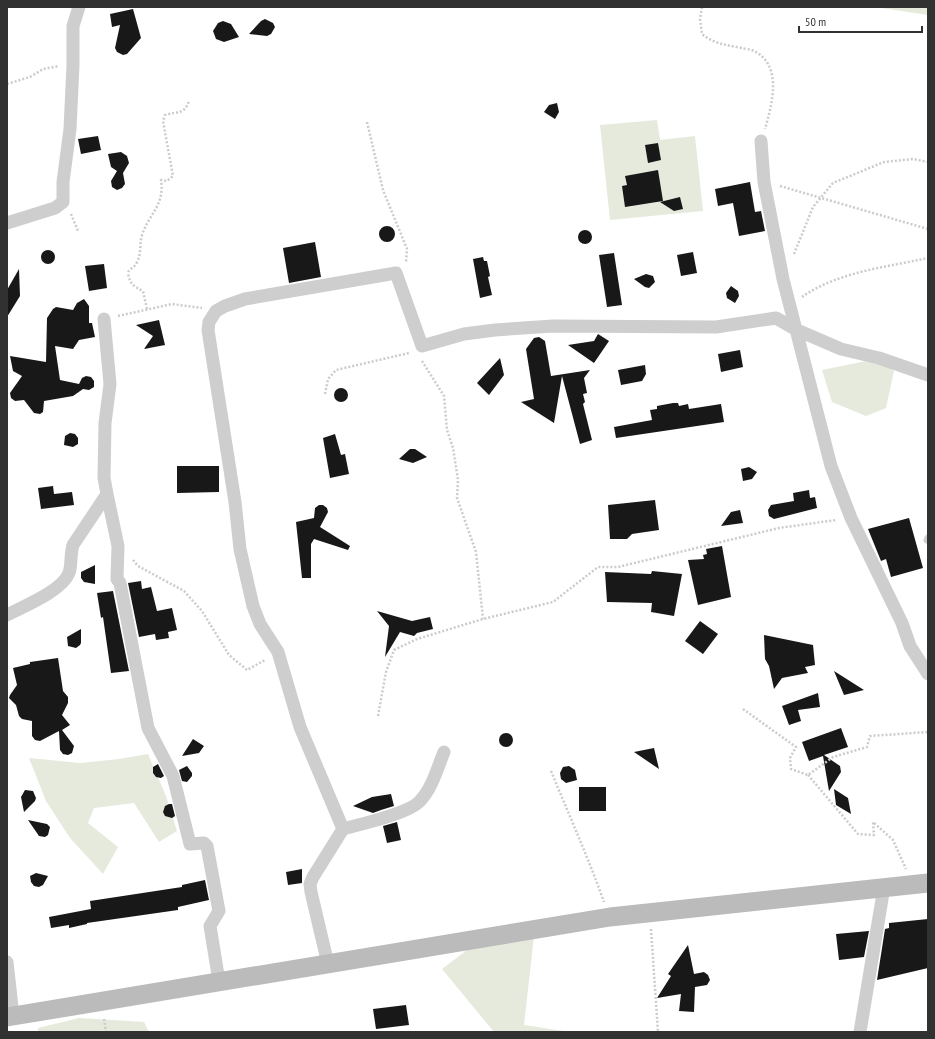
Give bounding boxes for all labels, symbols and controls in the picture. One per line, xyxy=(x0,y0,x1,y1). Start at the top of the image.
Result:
scale bar xyxy=(799,8,922,34)
text: 50 m xyxy=(805,14,826,29)

